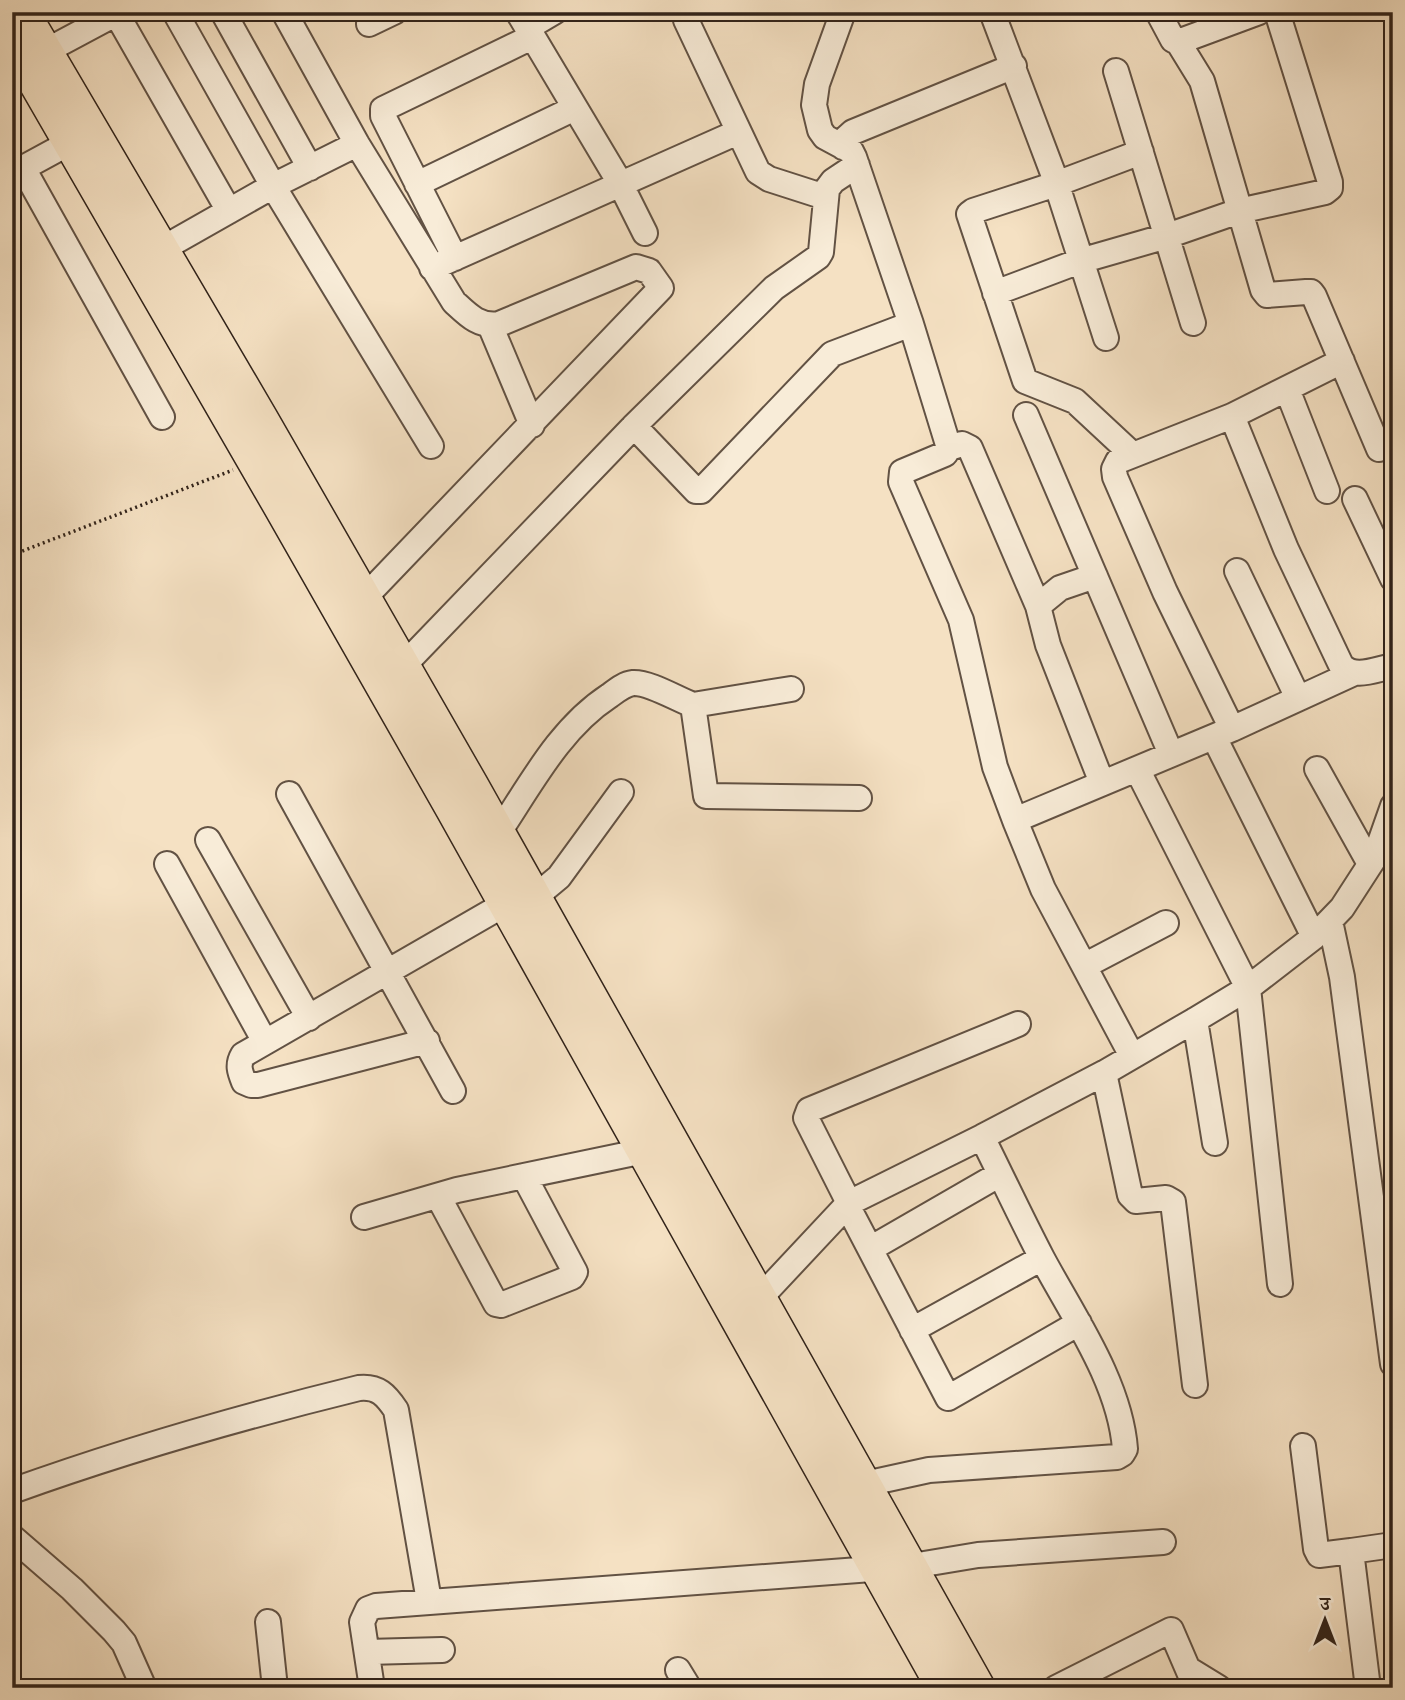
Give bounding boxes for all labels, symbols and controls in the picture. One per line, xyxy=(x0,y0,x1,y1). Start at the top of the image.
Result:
north arrow xyxy=(1290,1584,1360,1654)
text: उ xyxy=(1318,1592,1331,1618)

